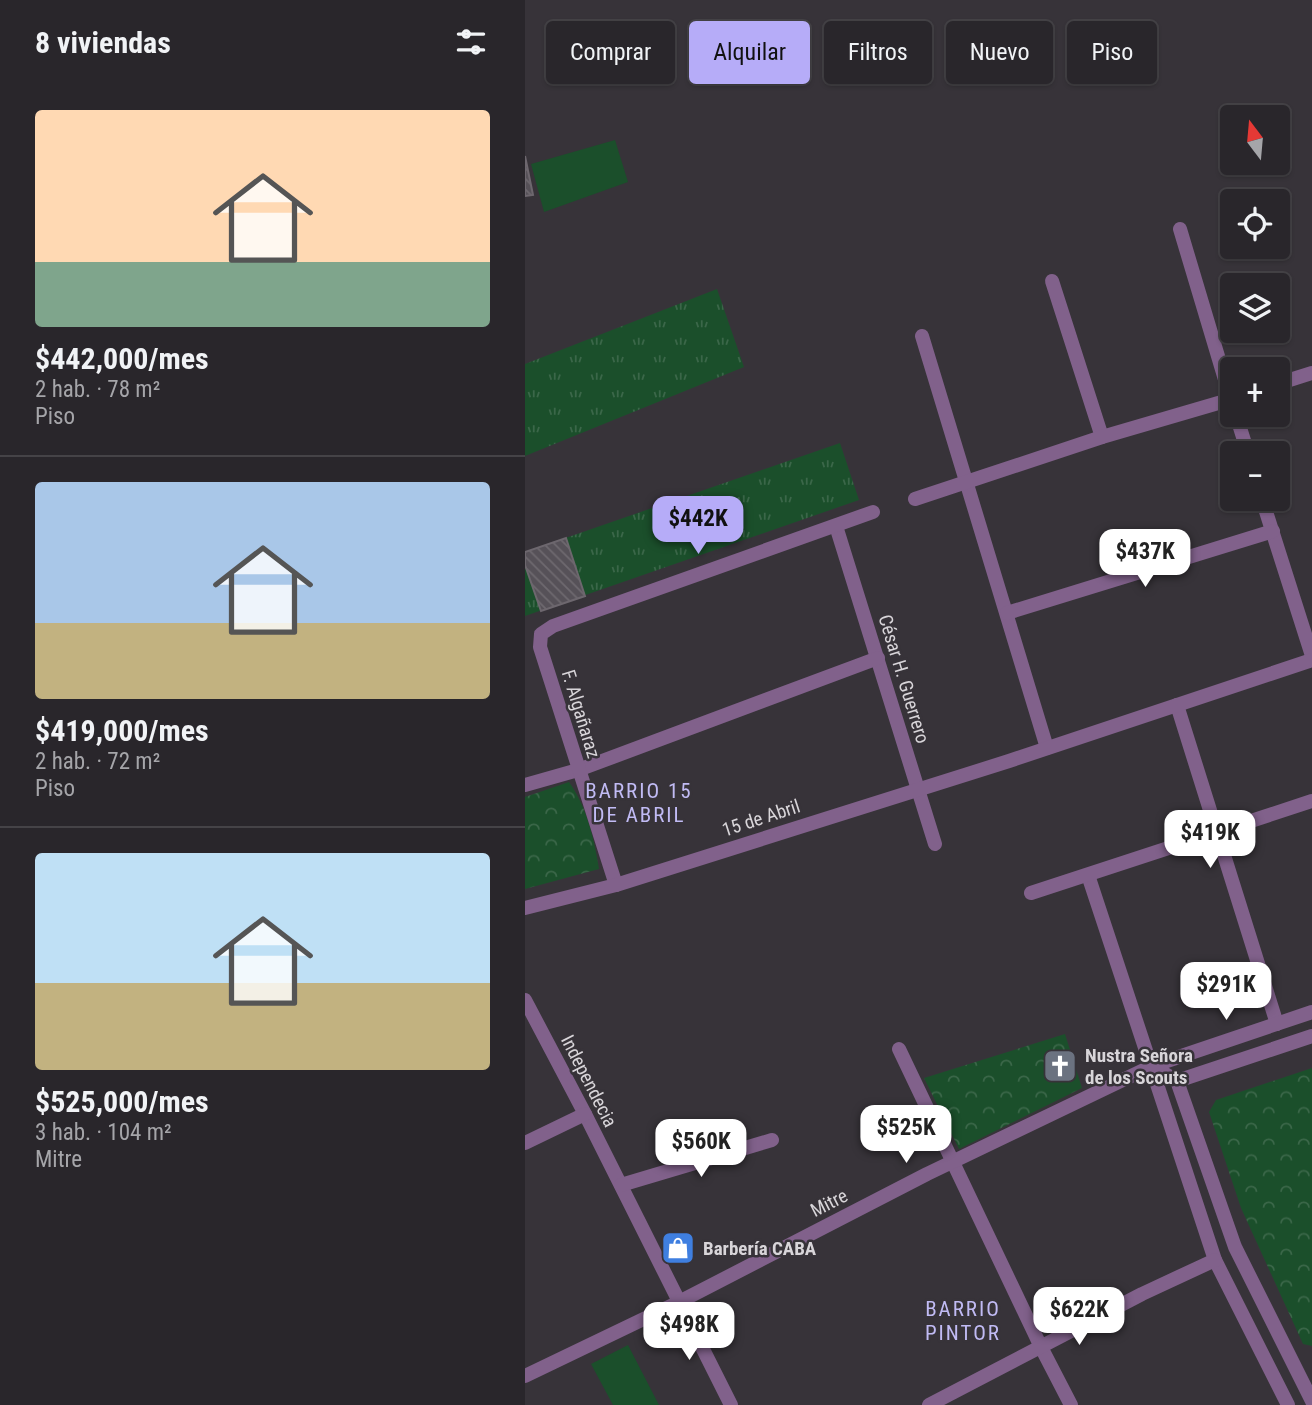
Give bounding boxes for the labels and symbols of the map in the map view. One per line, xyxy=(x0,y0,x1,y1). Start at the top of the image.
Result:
north arrow xyxy=(1220,105,1290,175)
pin: $442K xyxy=(649,496,747,556)
pin: $437K xyxy=(1096,530,1194,589)
street label: César H. Guerrero xyxy=(873,612,935,746)
street label: F. Algañaraz xyxy=(557,667,605,761)
district label: BARRIO 15 DE ABRIL xyxy=(585,779,693,827)
street label: 15 de Abril xyxy=(719,795,803,841)
pin: $419K xyxy=(1161,810,1259,870)
pin: $291K xyxy=(1177,962,1275,1022)
street label: Independecia xyxy=(556,1031,622,1131)
place label: Nustra Señora de los Scouts xyxy=(1085,1044,1193,1089)
church icon: Nustra Señora de los Scouts xyxy=(1041,1047,1079,1085)
pin: $525K xyxy=(857,1106,955,1165)
pin: $560K xyxy=(652,1120,750,1179)
street label: Mitre xyxy=(806,1184,852,1222)
shop icon: Barbería CABA xyxy=(659,1229,697,1267)
place label: Barbería CABA xyxy=(703,1237,817,1260)
pin: $622K xyxy=(1030,1288,1128,1347)
district label: BARRIO PINTOR xyxy=(925,1297,1001,1345)
pin: $498K xyxy=(640,1302,738,1362)

